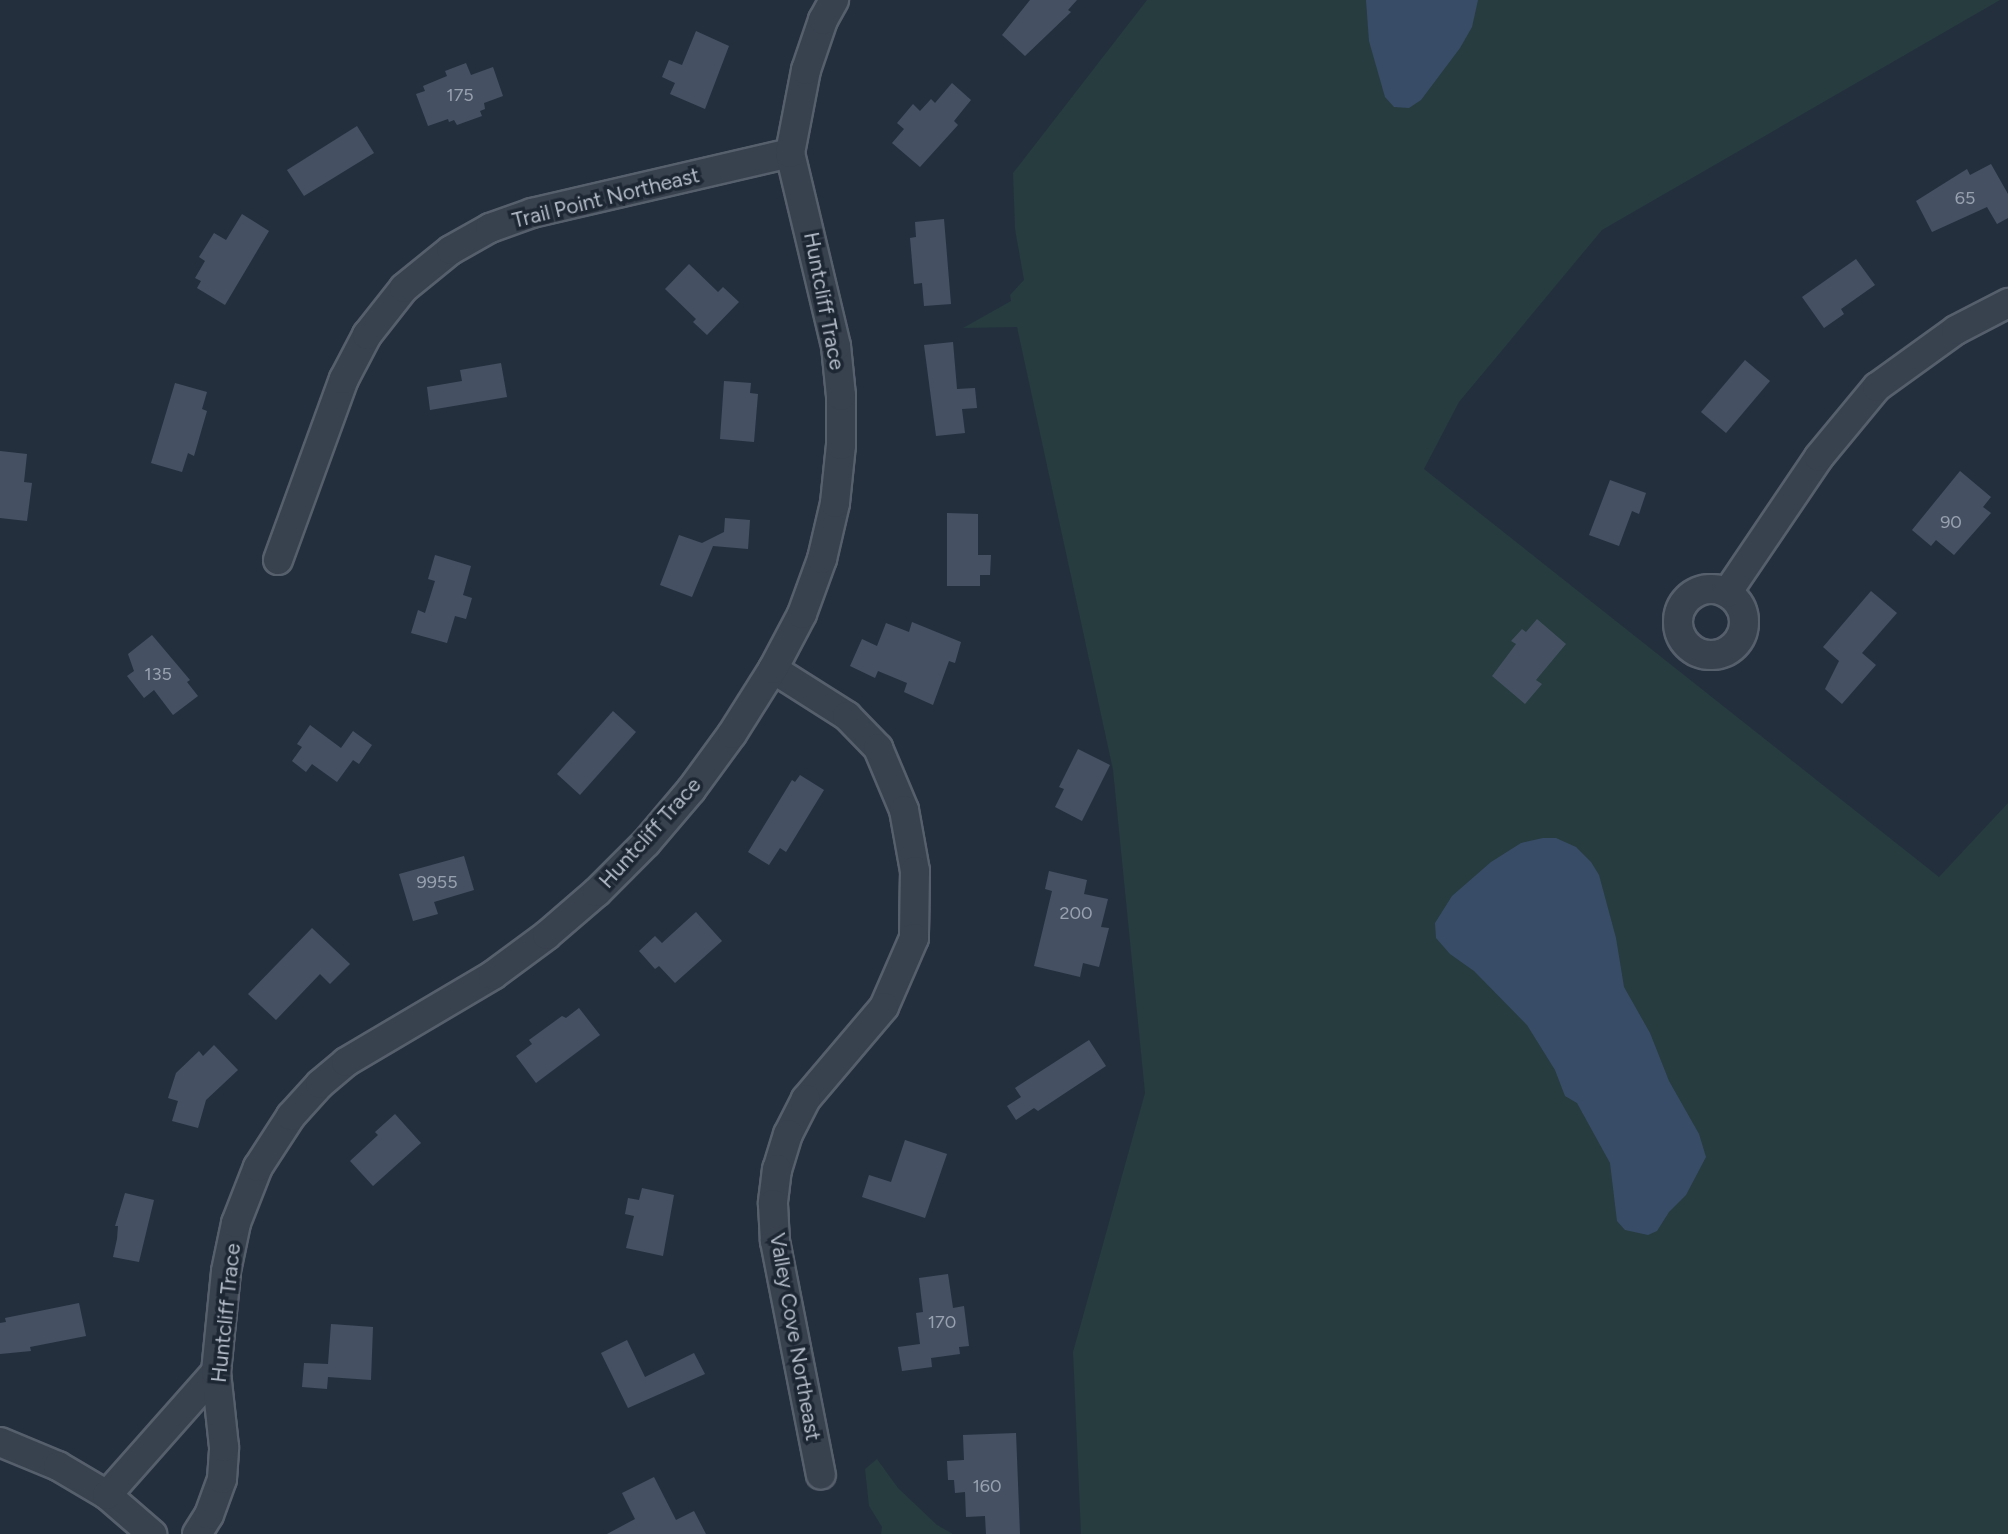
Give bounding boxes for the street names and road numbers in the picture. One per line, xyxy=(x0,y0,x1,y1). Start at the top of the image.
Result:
street label: Trail Point Northeast xyxy=(510,163,702,233)
street label: Huntcliff Trace xyxy=(798,230,850,372)
street label: Huntcliff Trace xyxy=(594,773,706,893)
street label: Valley Cove Northeast xyxy=(764,1231,826,1443)
street label: Huntcliff Trace xyxy=(206,1242,246,1384)

